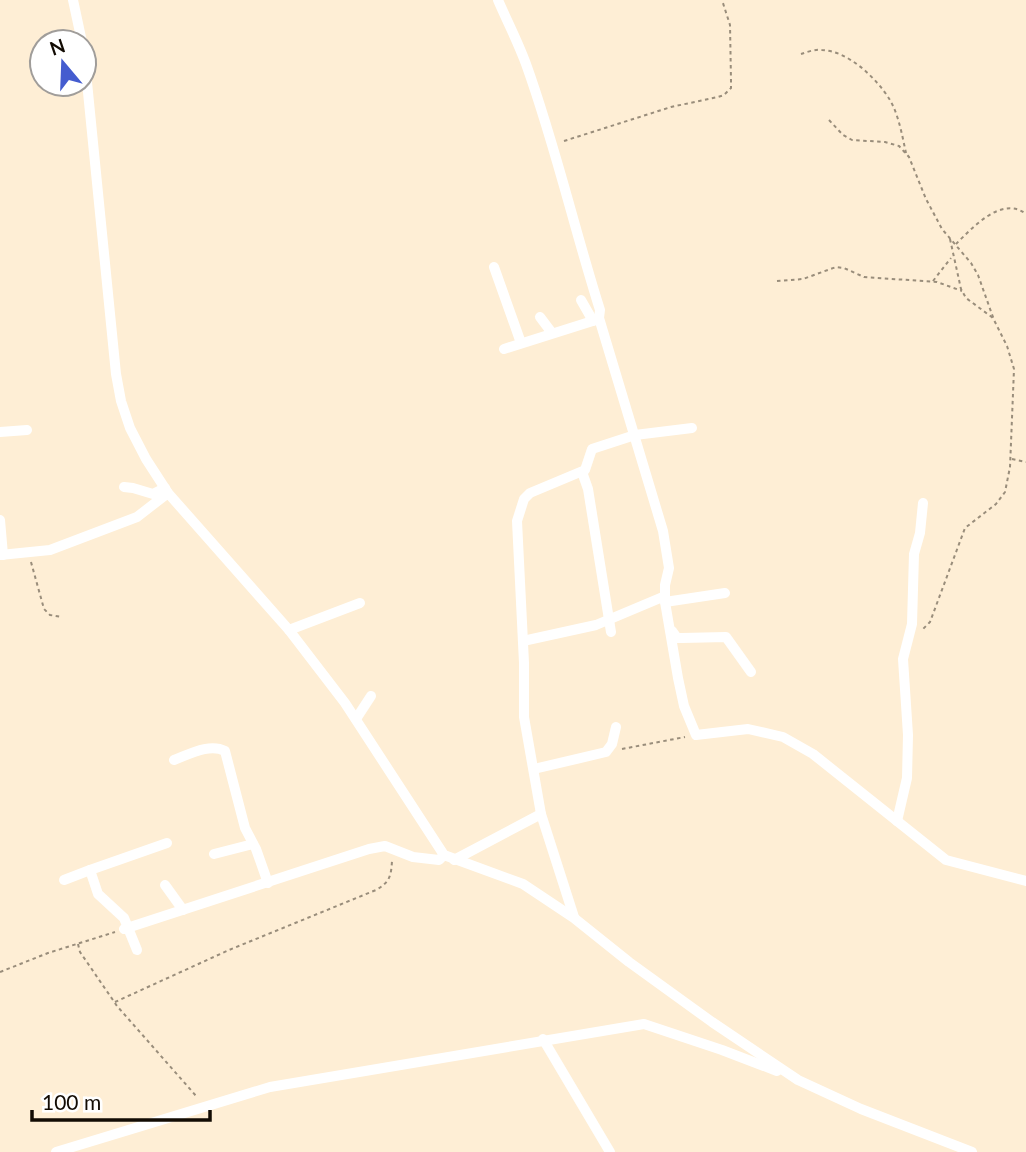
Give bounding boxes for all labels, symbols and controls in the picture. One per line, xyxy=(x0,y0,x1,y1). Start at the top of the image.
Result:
north arrow xyxy=(28,28,98,98)
text: N xyxy=(47,33,68,60)
scale bar xyxy=(32,1078,210,1122)
text: 100 m xyxy=(42,1089,101,1114)

